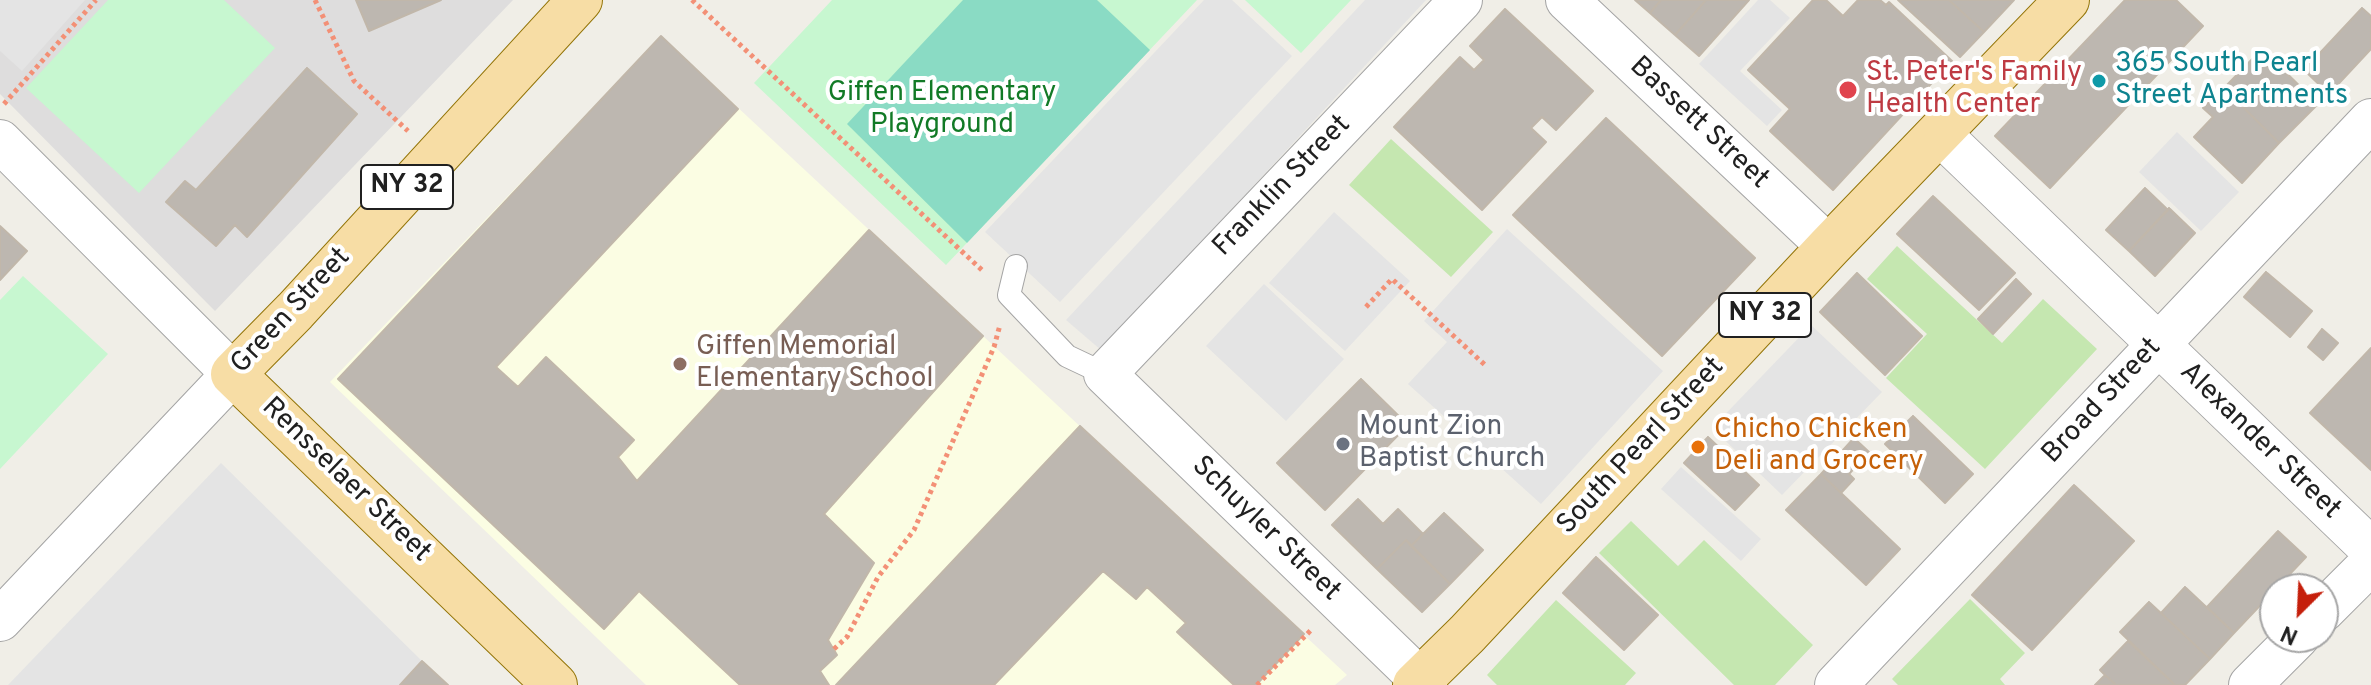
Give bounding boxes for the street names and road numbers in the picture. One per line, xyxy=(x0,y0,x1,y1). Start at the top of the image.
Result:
street label: Bassett Street xyxy=(1621,51,1775,197)
street label: Franklin Street xyxy=(1207,109,1359,265)
road number: NY 32 xyxy=(361,165,453,209)
street label: Green Street xyxy=(225,242,359,382)
road number: NY 32 xyxy=(1719,293,1811,337)
street label: Broad Street xyxy=(2036,332,2170,472)
street label: South Pearl Street xyxy=(1551,352,1733,542)
street label: Alexander Street xyxy=(2171,357,2347,527)
street label: Rensselaer Street xyxy=(253,392,437,570)
street label: Schuyler Street xyxy=(1184,450,1346,610)

